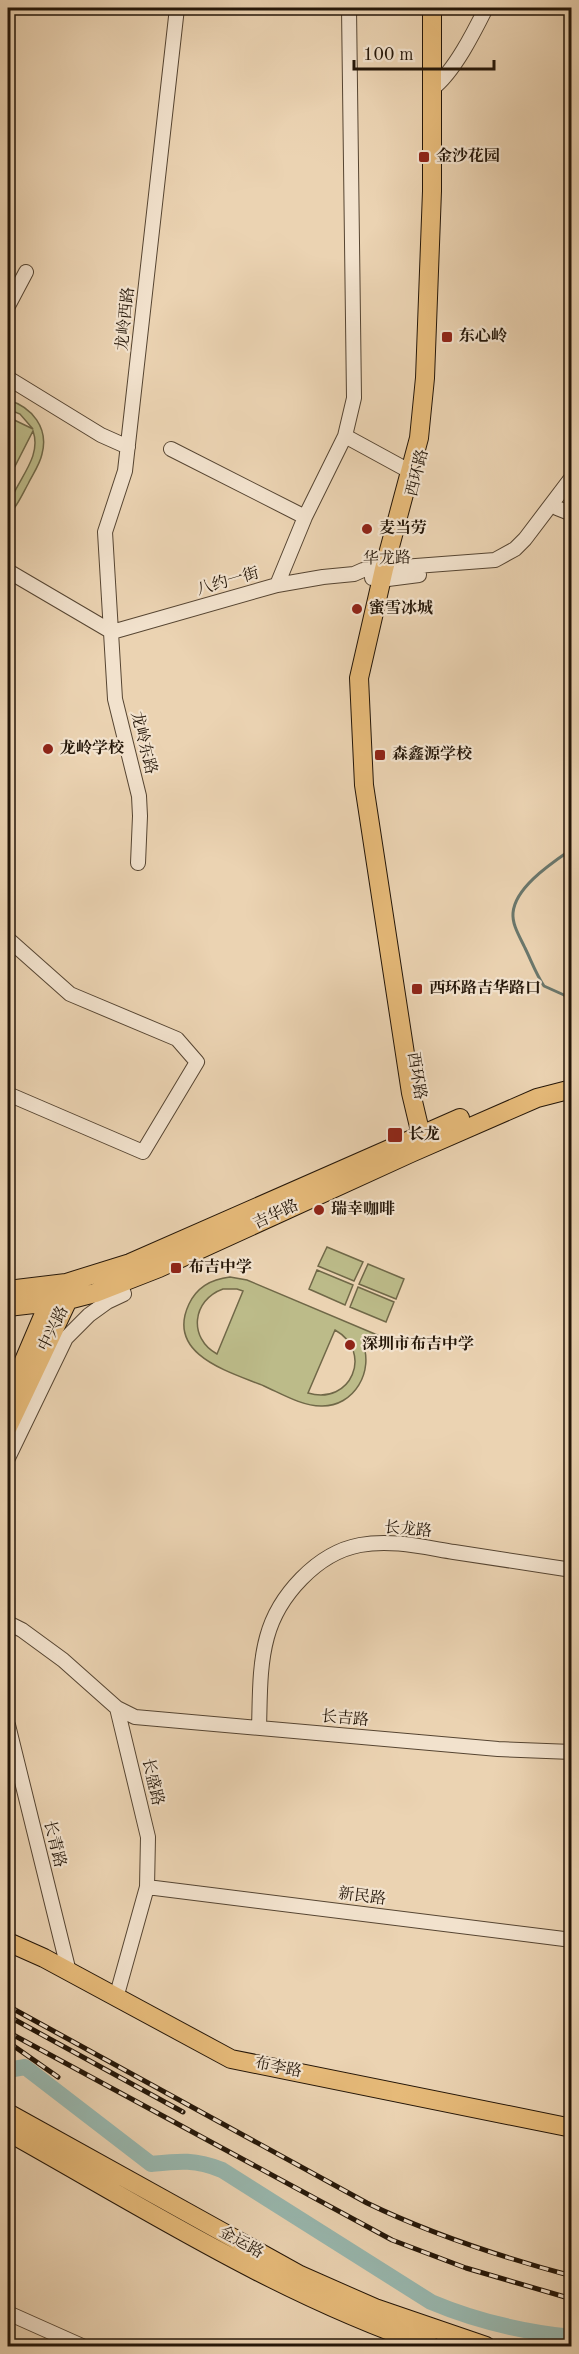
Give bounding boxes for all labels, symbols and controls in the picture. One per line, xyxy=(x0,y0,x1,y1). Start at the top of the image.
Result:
scale bar xyxy=(354,33,494,71)
text: 100 m xyxy=(363,46,414,64)
place label: 金沙花园 xyxy=(436,147,500,165)
marker: 金沙花园 xyxy=(417,150,431,164)
street label: 龙岭西路 xyxy=(113,286,137,352)
place label: 东心岭 xyxy=(459,327,507,345)
marker: 东心岭 xyxy=(440,330,454,344)
street label: 西环路 xyxy=(402,447,432,498)
place label: 麦当劳 xyxy=(379,519,427,537)
marker: 麦当劳 xyxy=(360,522,374,536)
street label: 华龙路 xyxy=(363,549,411,567)
street label: 八约一街 xyxy=(194,564,261,599)
place label: 蜜雪冰城 xyxy=(369,598,433,617)
marker: 蜜雪冰城 xyxy=(350,602,364,616)
street label: 龙岭东路 xyxy=(127,710,160,776)
place label: 龙岭学校 xyxy=(60,739,124,757)
marker: 龙岭学校 xyxy=(41,742,55,756)
place label: 森鑫源学校 xyxy=(392,745,472,763)
marker: 森鑫源学校 xyxy=(373,748,387,762)
place label: 西环路吉华路口 xyxy=(429,979,541,997)
marker: 西环路吉华路口 xyxy=(410,982,424,996)
street label: 西环路 xyxy=(404,1051,430,1101)
place label: 长龙 xyxy=(408,1125,440,1143)
marker: 长龙 xyxy=(386,1126,404,1144)
street label: 吉华路 xyxy=(250,1196,301,1232)
place label: 瑞幸咖啡 xyxy=(331,1200,395,1218)
marker: 瑞幸咖啡 xyxy=(312,1203,326,1217)
place label: 布吉中学 xyxy=(188,1258,252,1276)
marker: 布吉中学 xyxy=(169,1261,183,1275)
street label: 中兴路 xyxy=(34,1303,72,1354)
place label: 深圳市布吉中学 xyxy=(362,1334,474,1353)
marker: 深圳市布吉中学 xyxy=(343,1338,357,1352)
street label: 长龙路 xyxy=(383,1518,433,1540)
street label: 长吉路 xyxy=(320,1707,370,1729)
street label: 长盛路 xyxy=(139,1756,167,1807)
street label: 长青路 xyxy=(40,1818,70,1869)
street label: 新民路 xyxy=(337,1884,387,1908)
street label: 布李路 xyxy=(253,2054,303,2080)
street label: 金运路 xyxy=(216,2223,267,2262)

